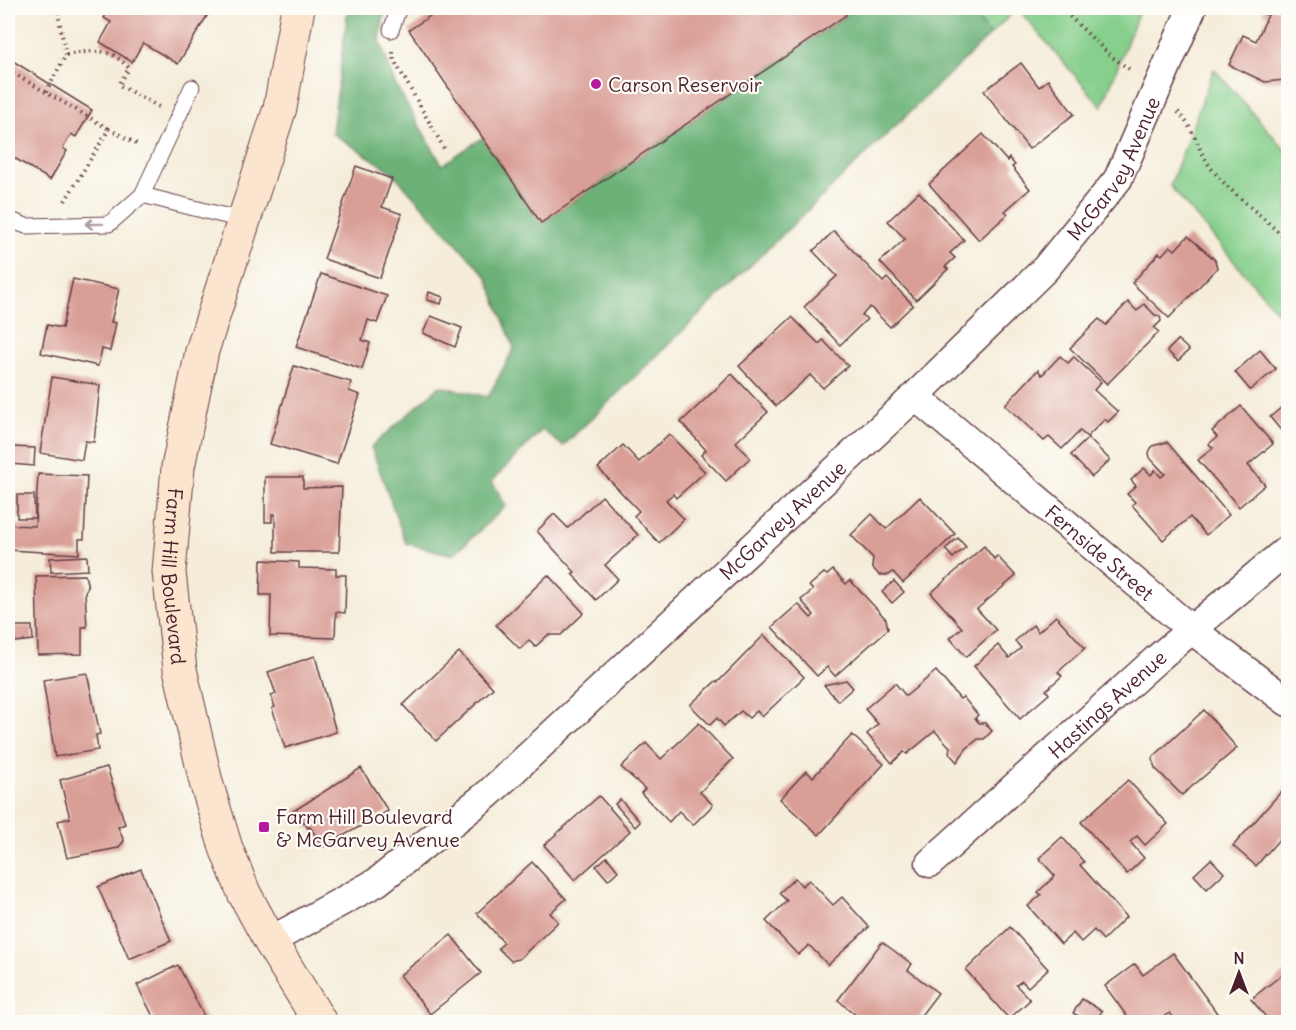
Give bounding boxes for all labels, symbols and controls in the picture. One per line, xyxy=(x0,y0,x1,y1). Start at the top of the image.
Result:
place label: Carson Reservoir xyxy=(608,72,762,97)
marker: Carson Reservoir xyxy=(589,77,603,91)
street label: McGarvey Avenue xyxy=(1061,93,1165,245)
one-way arrow xyxy=(85,218,105,230)
street label: McGarvey Avenue xyxy=(714,455,851,585)
street label: Farm Hill Boulevard xyxy=(156,487,192,666)
street label: Fernside Street xyxy=(1040,499,1160,605)
street label: Hastings Avenue xyxy=(1043,644,1171,763)
place label: Farm Hill Boulevard & McGarvey Avenue xyxy=(276,804,460,852)
marker: Farm Hill Boulevard & McGarvey Avenue xyxy=(257,820,271,834)
north arrow xyxy=(1209,943,1269,1003)
text: N xyxy=(1233,948,1245,968)

